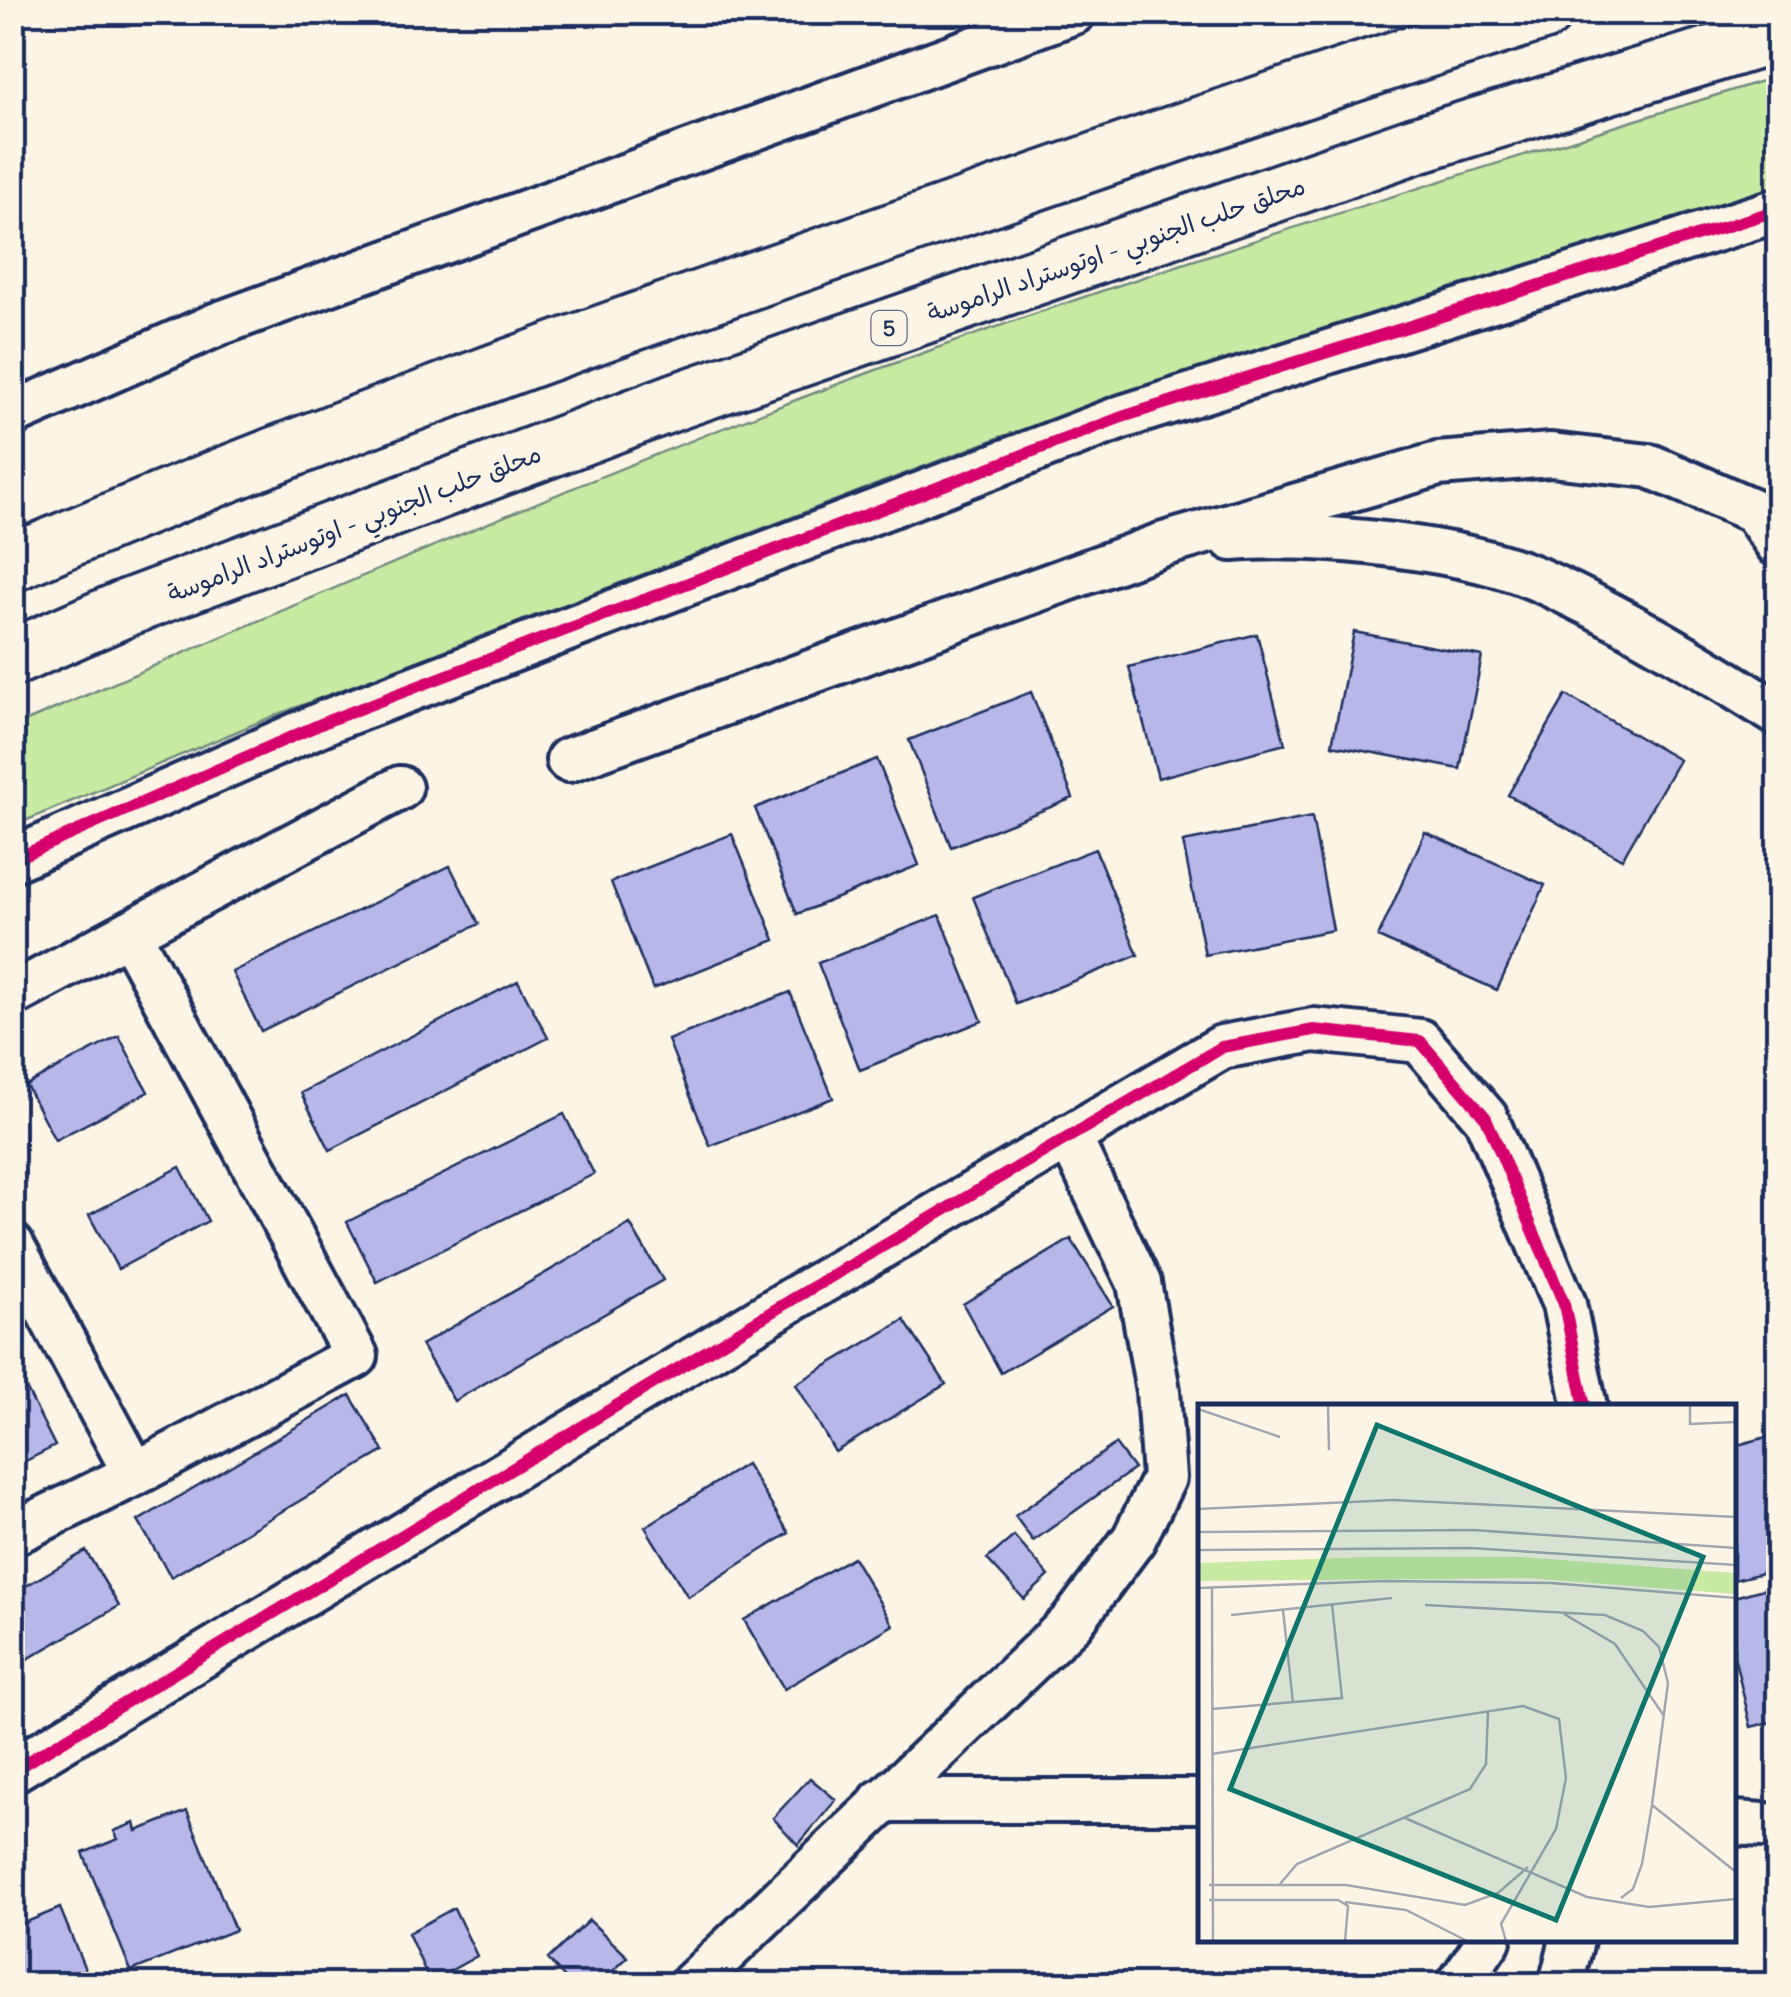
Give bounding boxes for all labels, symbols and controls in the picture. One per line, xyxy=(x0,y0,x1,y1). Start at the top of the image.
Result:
street label: محلق حلب الجنوبي - اوتوستراد الراموسة xyxy=(923,169,1311,335)
road number: 5 xyxy=(872,311,906,345)
street label: محلق حلب الجنوبي - اوتوستراد الراموسة xyxy=(163,437,548,615)
inset map xyxy=(1198,1404,1736,1942)

